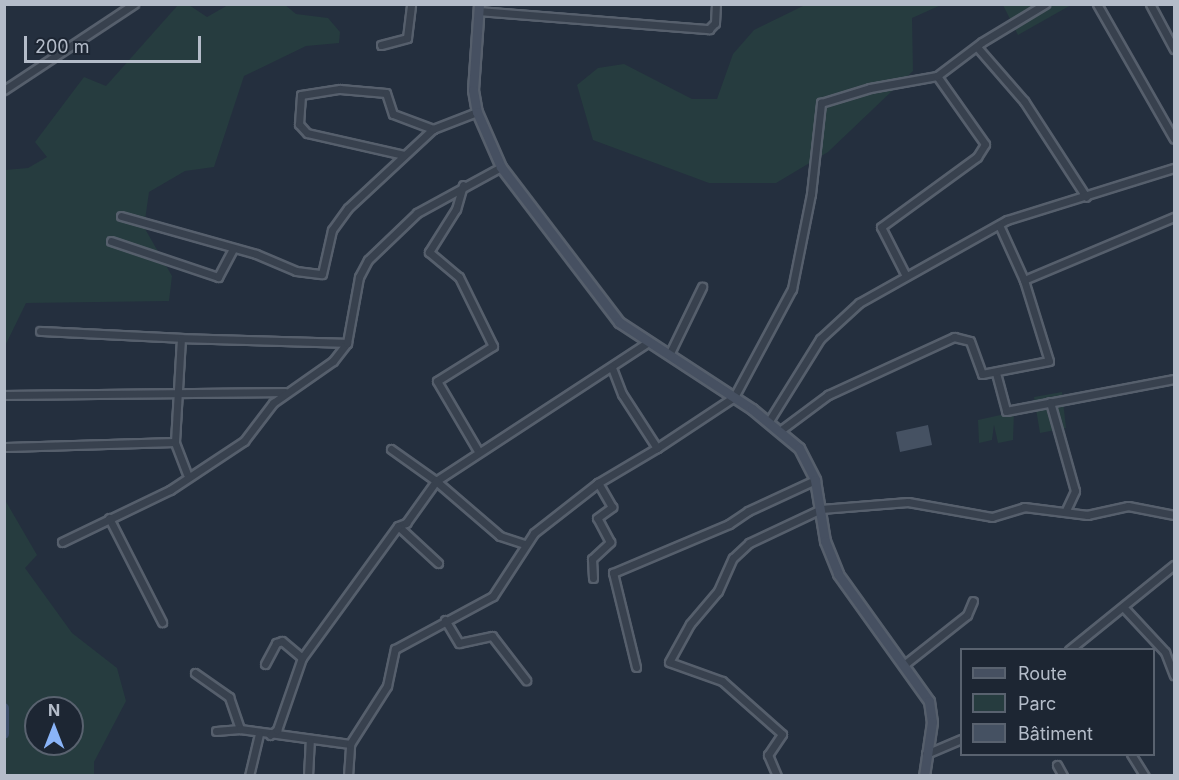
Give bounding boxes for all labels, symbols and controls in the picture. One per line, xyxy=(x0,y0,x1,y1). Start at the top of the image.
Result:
scale bar xyxy=(27,24,204,62)
text: 200 m xyxy=(35,36,90,57)
legend xyxy=(960,648,1155,756)
text: Route xyxy=(1018,663,1067,684)
text: Parc xyxy=(1018,693,1056,714)
north arrow xyxy=(24,696,84,756)
text: N xyxy=(48,700,60,720)
text: Bâtiment xyxy=(1018,723,1093,744)

